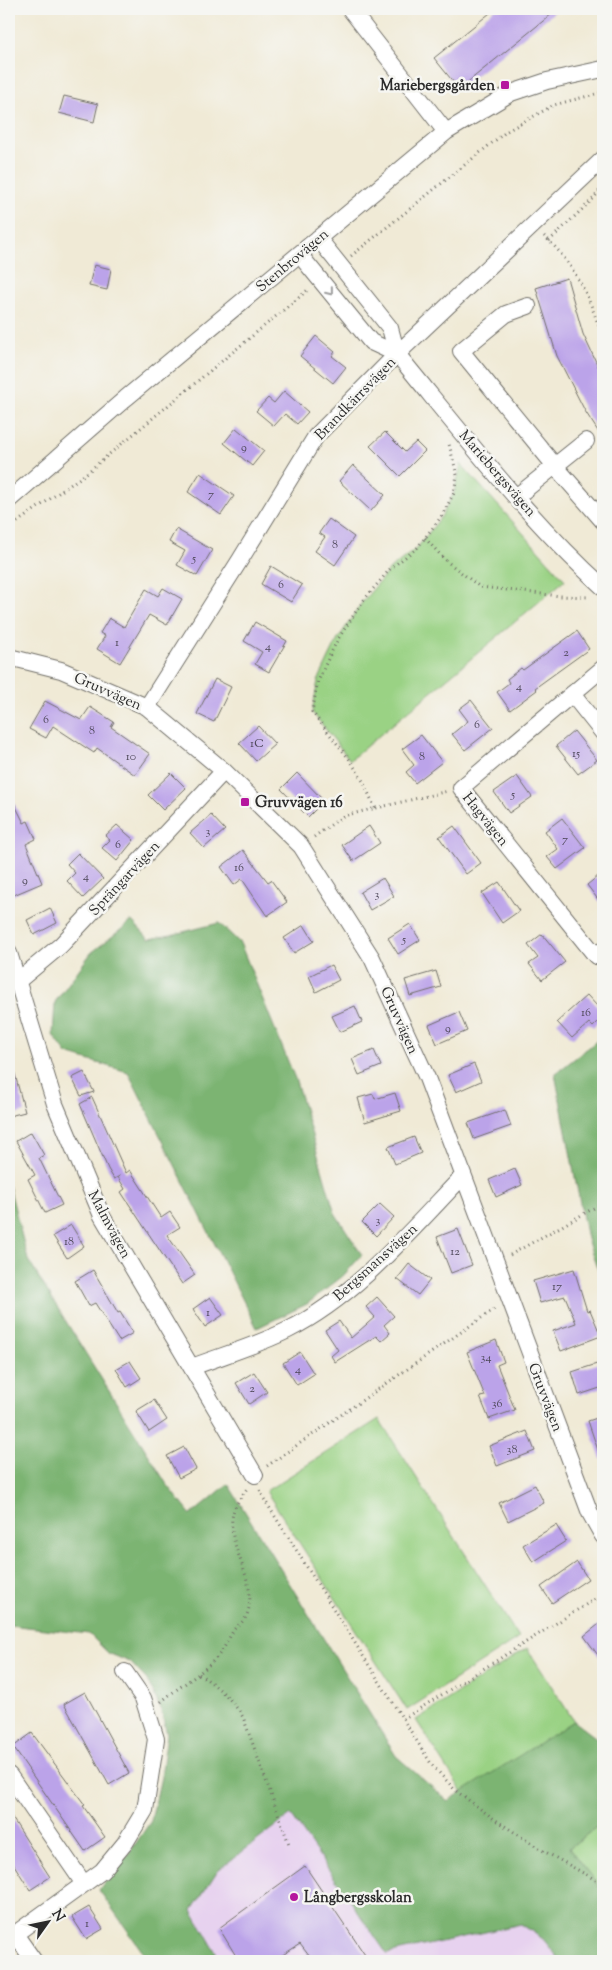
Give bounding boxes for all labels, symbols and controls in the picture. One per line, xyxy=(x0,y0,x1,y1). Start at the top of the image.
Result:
place label: Mariebergsgården xyxy=(380,76,495,97)
marker: Mariebergsgården xyxy=(499,79,511,91)
street label: Stenbrovägen xyxy=(252,224,334,298)
one-way arrow xyxy=(324,286,333,295)
street label: Brandkärrsvägen xyxy=(311,352,402,446)
street label: Mariebergsvägen xyxy=(453,426,541,522)
house number: 9 xyxy=(241,439,247,457)
house number: 7 xyxy=(208,486,214,504)
house number: 8 xyxy=(332,536,338,554)
house number: 5 xyxy=(191,550,196,568)
house number: 6 xyxy=(278,576,284,594)
house number: 1 xyxy=(115,634,119,652)
house number: 4 xyxy=(265,638,271,656)
house number: 2 xyxy=(563,644,569,662)
street label: Gruvvägen xyxy=(70,668,145,717)
house number: 4 xyxy=(516,678,522,696)
house number: 6 xyxy=(43,711,49,729)
house number: 6 xyxy=(474,716,480,734)
house number: 8 xyxy=(89,722,95,740)
house number: 1C xyxy=(250,735,264,753)
house number: 15 xyxy=(572,745,580,763)
house number: 10 xyxy=(126,748,136,766)
house number: 8 xyxy=(419,748,425,766)
house number: 5 xyxy=(510,786,515,804)
street label: Hagvägen xyxy=(457,789,513,851)
place label: Gruvvägen 16 xyxy=(255,793,343,814)
marker: Gruvvägen 16 xyxy=(239,796,251,808)
house number: 3 xyxy=(206,823,211,841)
house number: 7 xyxy=(562,831,568,849)
house number: 6 xyxy=(115,836,121,854)
street label: Sprängarvägen xyxy=(85,837,166,921)
house number: 16 xyxy=(234,859,244,877)
house number: 4 xyxy=(83,868,89,886)
house number: 9 xyxy=(22,872,28,890)
house number: 3 xyxy=(375,886,380,904)
house number: 5 xyxy=(401,931,406,949)
street label: Gruvvägen xyxy=(374,983,423,1058)
house number: 16 xyxy=(581,1004,591,1022)
house number: 9 xyxy=(445,1020,451,1038)
street label: Malmvägen xyxy=(82,1187,135,1263)
house number: 3 xyxy=(376,1212,381,1230)
street label: Bergsmansvägen xyxy=(329,1219,423,1307)
house number: 18 xyxy=(64,1233,74,1251)
house number: 12 xyxy=(450,1243,460,1261)
house number: 17 xyxy=(552,1278,562,1296)
house number: 1 xyxy=(206,1304,210,1322)
house number: 34 xyxy=(481,1349,491,1367)
street label: Gruvvägen xyxy=(522,1360,567,1435)
house number: 4 xyxy=(295,1361,301,1379)
house number: 2 xyxy=(249,1380,255,1398)
house number: 36 xyxy=(492,1395,502,1413)
house number: 38 xyxy=(507,1441,517,1459)
place label: Långbergsskolan xyxy=(304,1888,412,1909)
marker: Långbergsskolan xyxy=(288,1891,300,1903)
north arrow xyxy=(22,1898,72,1948)
text: N xyxy=(46,1906,69,1926)
house number: 1 xyxy=(85,1915,89,1933)

